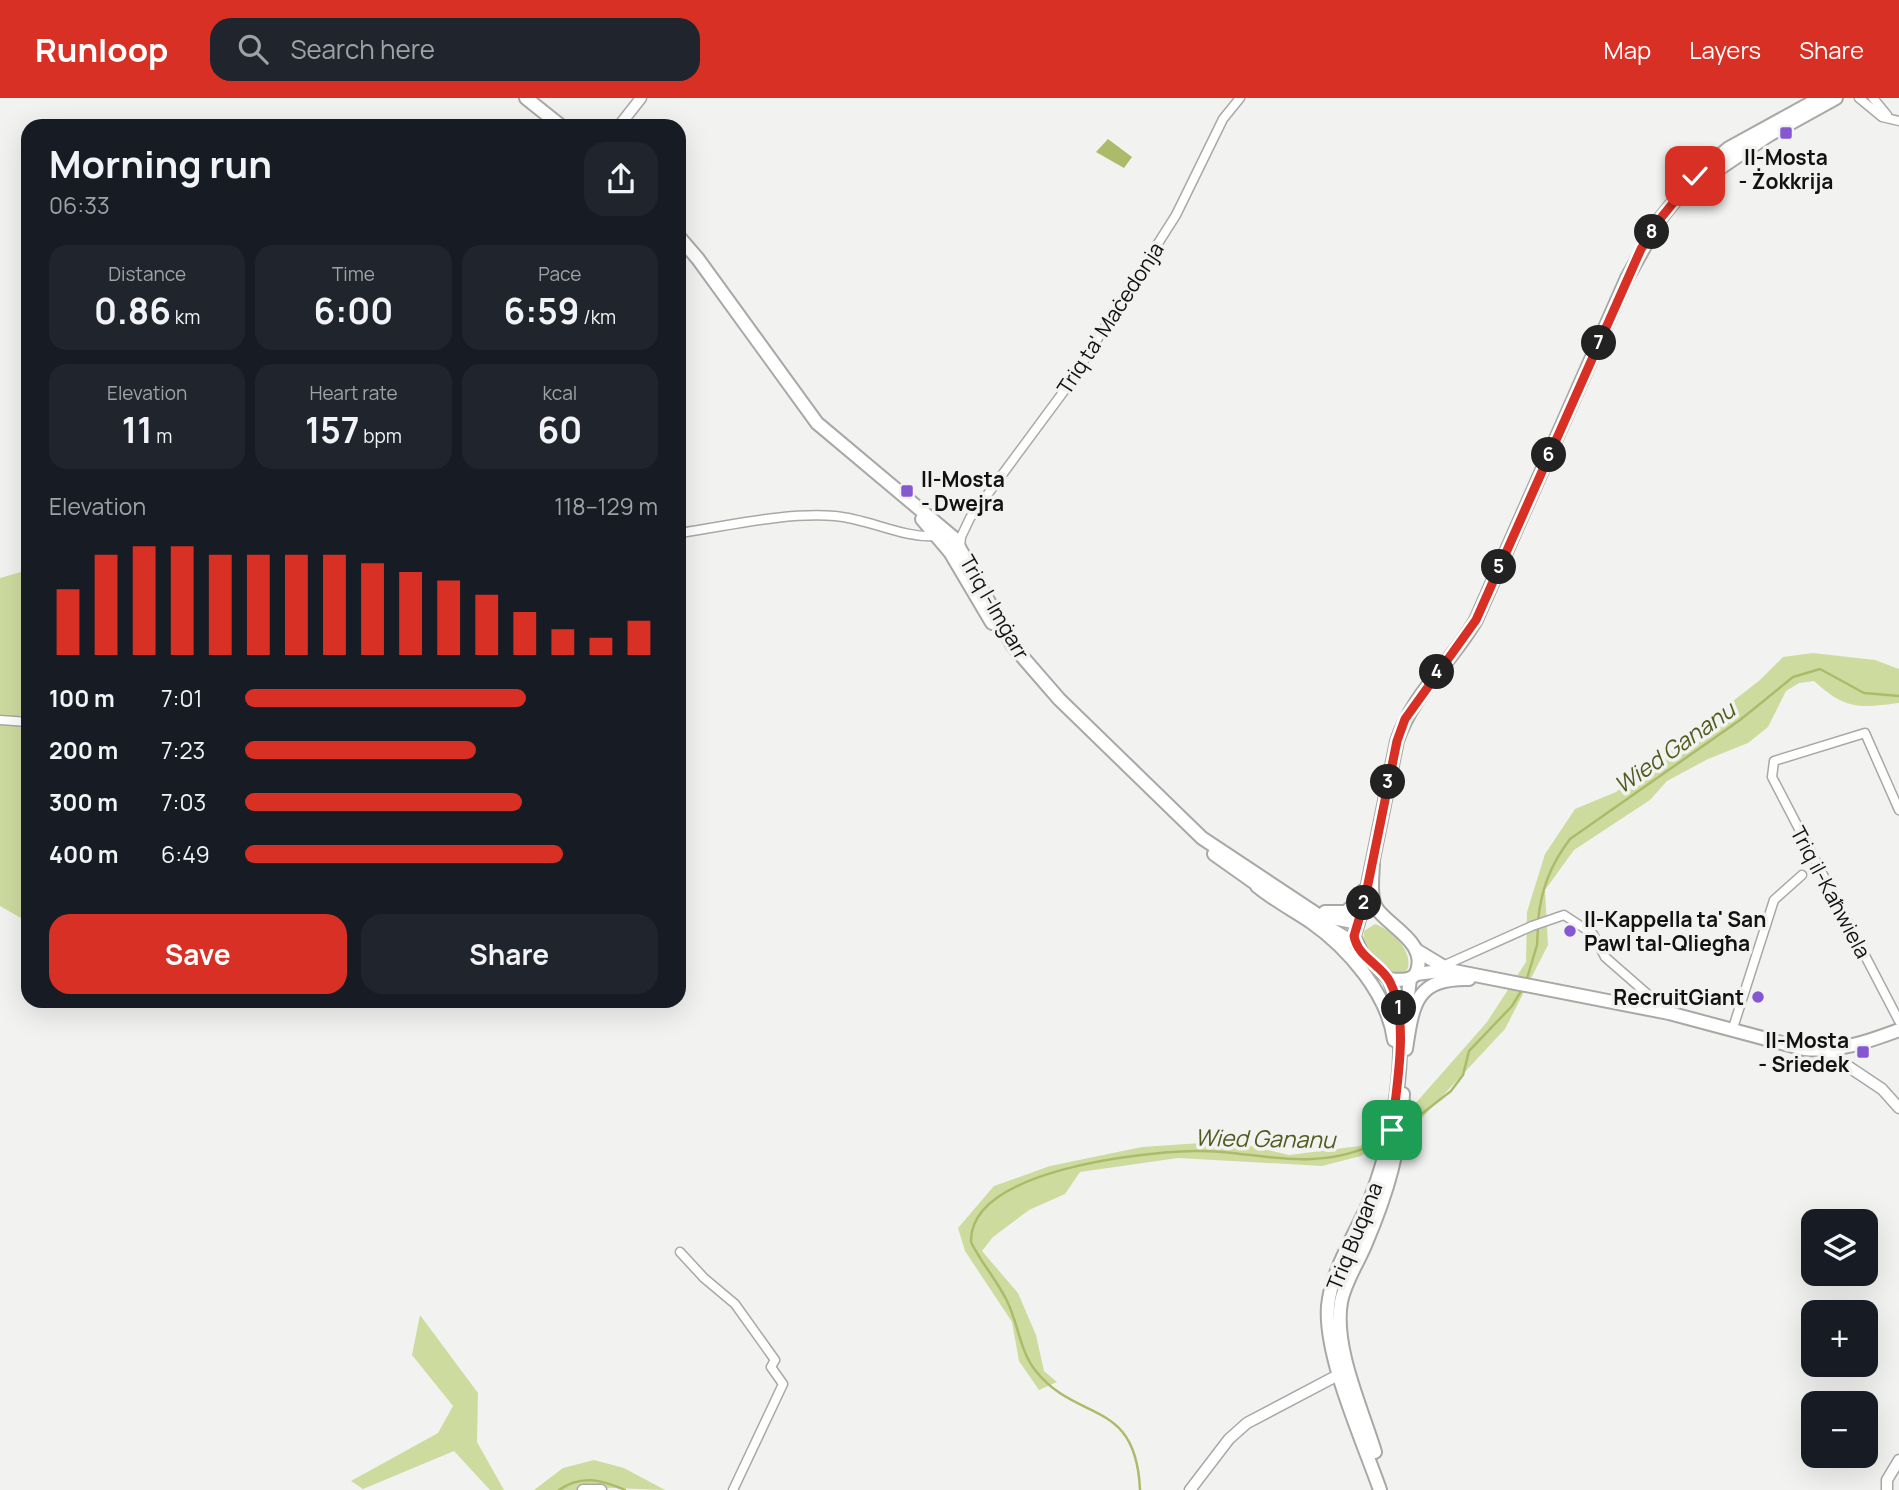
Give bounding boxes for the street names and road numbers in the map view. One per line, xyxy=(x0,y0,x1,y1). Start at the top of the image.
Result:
street label: Triq ta' Maċedonja xyxy=(1050,237,1170,399)
street label: Triq l-Imġarr xyxy=(954,550,1036,665)
street label: Triq il-Kaħwiela xyxy=(1784,821,1878,963)
street label: Triq Buqana xyxy=(1320,1178,1388,1294)

